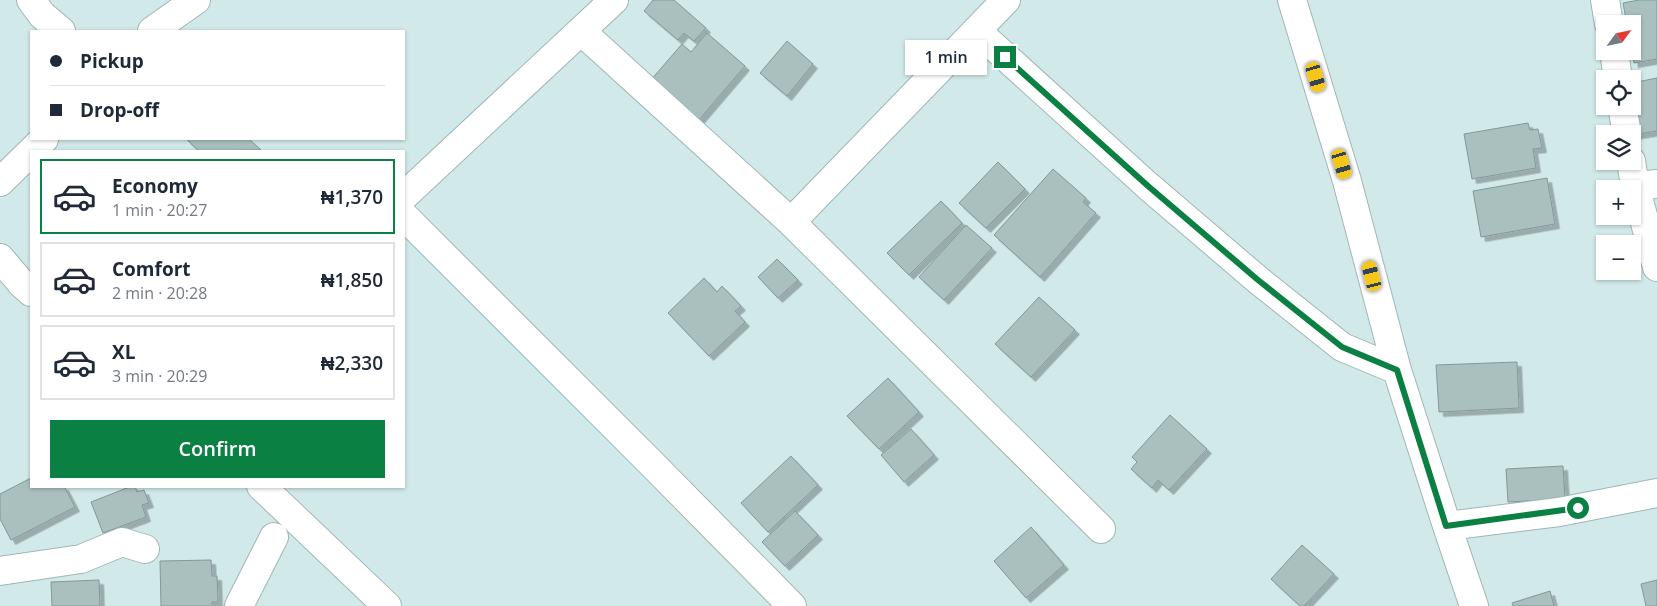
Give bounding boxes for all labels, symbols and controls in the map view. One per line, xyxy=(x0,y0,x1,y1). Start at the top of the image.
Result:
north arrow xyxy=(1596,15,1641,60)
map controls xyxy=(1596,15,1641,280)
callout: 1 min xyxy=(905,40,988,74)
text: 1 min xyxy=(924,46,968,68)
route end xyxy=(994,46,1016,68)
text: Pickup xyxy=(80,48,144,74)
car xyxy=(1304,60,1327,94)
button: locate xyxy=(1596,70,1641,115)
text: Drop-off xyxy=(80,97,159,123)
button: layers xyxy=(1596,125,1641,170)
car xyxy=(1330,147,1353,181)
text: Economy xyxy=(112,173,198,199)
icon: car xyxy=(52,174,97,219)
button: + xyxy=(1596,180,1641,225)
text: ₦1,370 xyxy=(321,184,383,210)
text: 1 min · 20:27 xyxy=(112,199,207,221)
button: − xyxy=(1596,235,1641,280)
text: Comfort xyxy=(112,256,191,282)
icon: car xyxy=(52,257,97,302)
car xyxy=(1361,260,1382,292)
text: ₦1,850 xyxy=(321,267,383,293)
text: 2 min · 20:28 xyxy=(112,282,207,304)
text: XL xyxy=(112,339,135,365)
icon: car xyxy=(52,340,97,385)
text: ₦2,330 xyxy=(321,350,383,376)
text: 3 min · 20:29 xyxy=(112,365,207,387)
button: Confirm xyxy=(50,420,385,478)
route start xyxy=(1567,497,1589,519)

